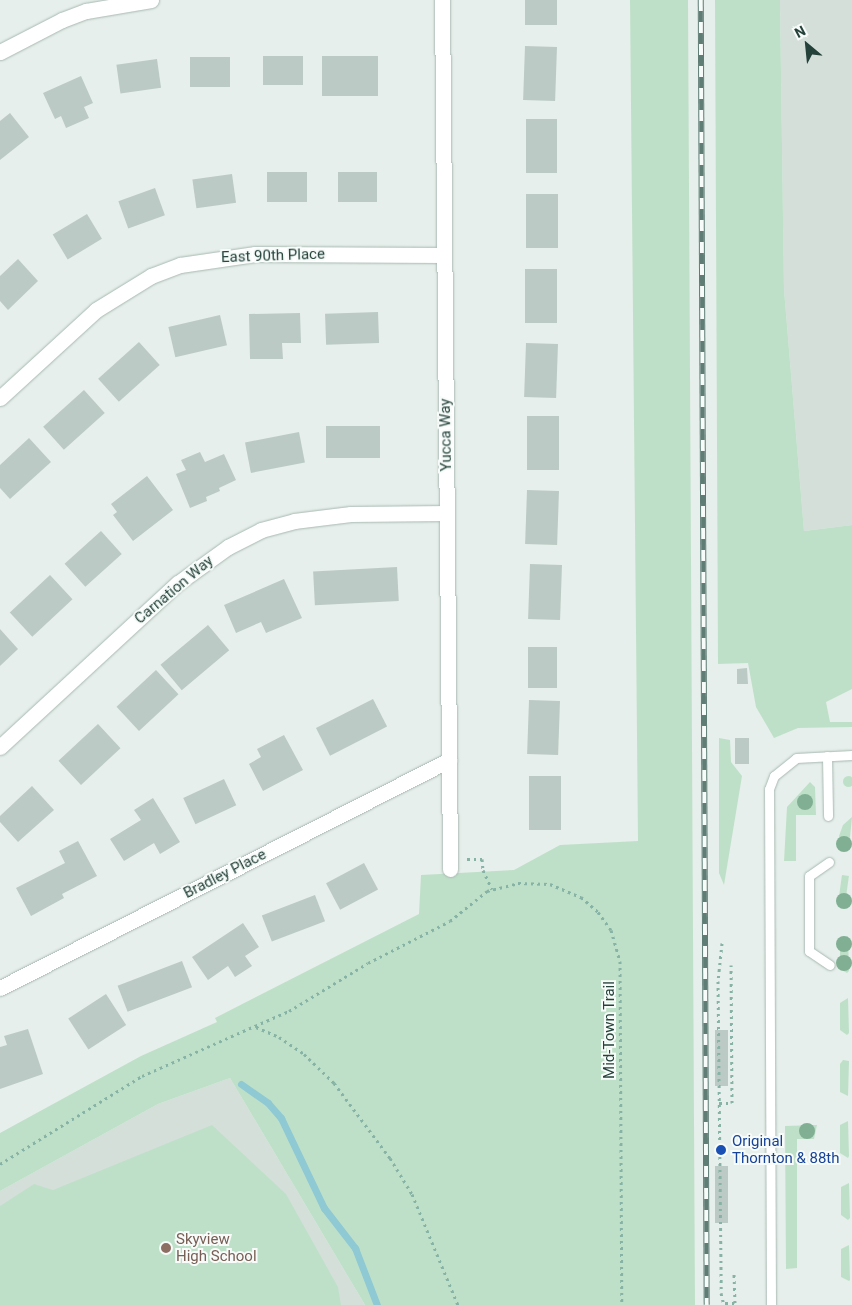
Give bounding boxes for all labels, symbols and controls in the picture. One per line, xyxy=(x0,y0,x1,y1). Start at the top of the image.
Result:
north arrow xyxy=(782,20,832,70)
text: N xyxy=(792,22,808,41)
street label: East 90th Place xyxy=(221,245,325,267)
street label: Yucca Way xyxy=(436,398,456,472)
street label: Carnation Way xyxy=(131,552,217,628)
street label: Bradley Place xyxy=(181,846,269,902)
street label: Mid-Town Trail xyxy=(601,981,619,1079)
place label: Original Thornton & 88th xyxy=(732,1132,840,1167)
marker: Original Thornton & 88th xyxy=(714,1143,728,1157)
place label: Skyview High School xyxy=(176,1230,257,1265)
marker: Skyview High School xyxy=(160,1242,172,1254)

